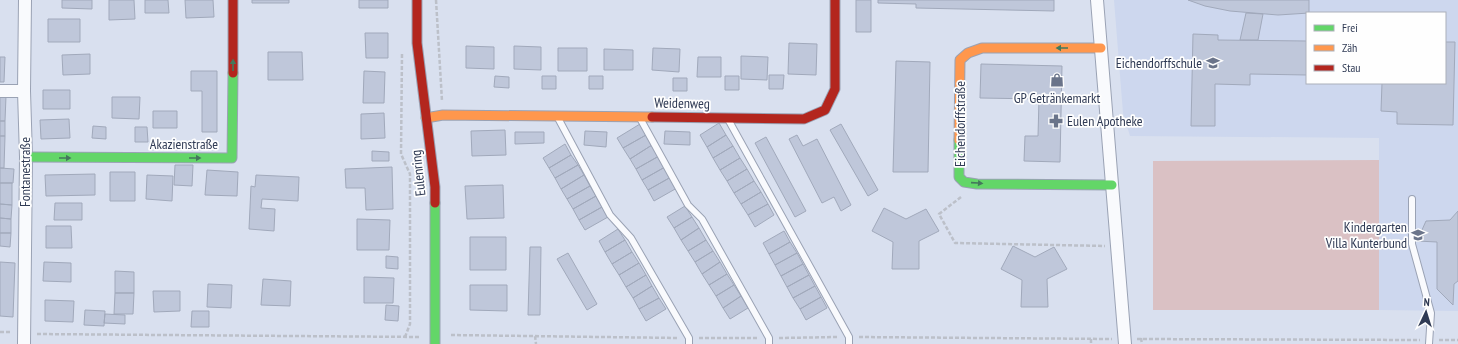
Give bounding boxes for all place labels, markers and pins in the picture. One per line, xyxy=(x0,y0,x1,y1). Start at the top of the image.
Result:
place label: Eichendorffschule xyxy=(1116,54,1202,72)
school or university icon: Eichendorffschule xyxy=(1205,55,1221,71)
shop icon: GP Getränkemarkt xyxy=(1049,72,1065,88)
place label: GP Getränkemarkt xyxy=(1014,89,1101,107)
place label: Eulen Apotheke xyxy=(1067,112,1143,130)
pharmacy icon: Eulen Apotheke xyxy=(1048,113,1064,129)
place label: Kindergarten Villa Kunterbund xyxy=(1325,218,1407,252)
school or university icon: Kindergarten Villa Kunterbund xyxy=(1410,227,1426,243)

